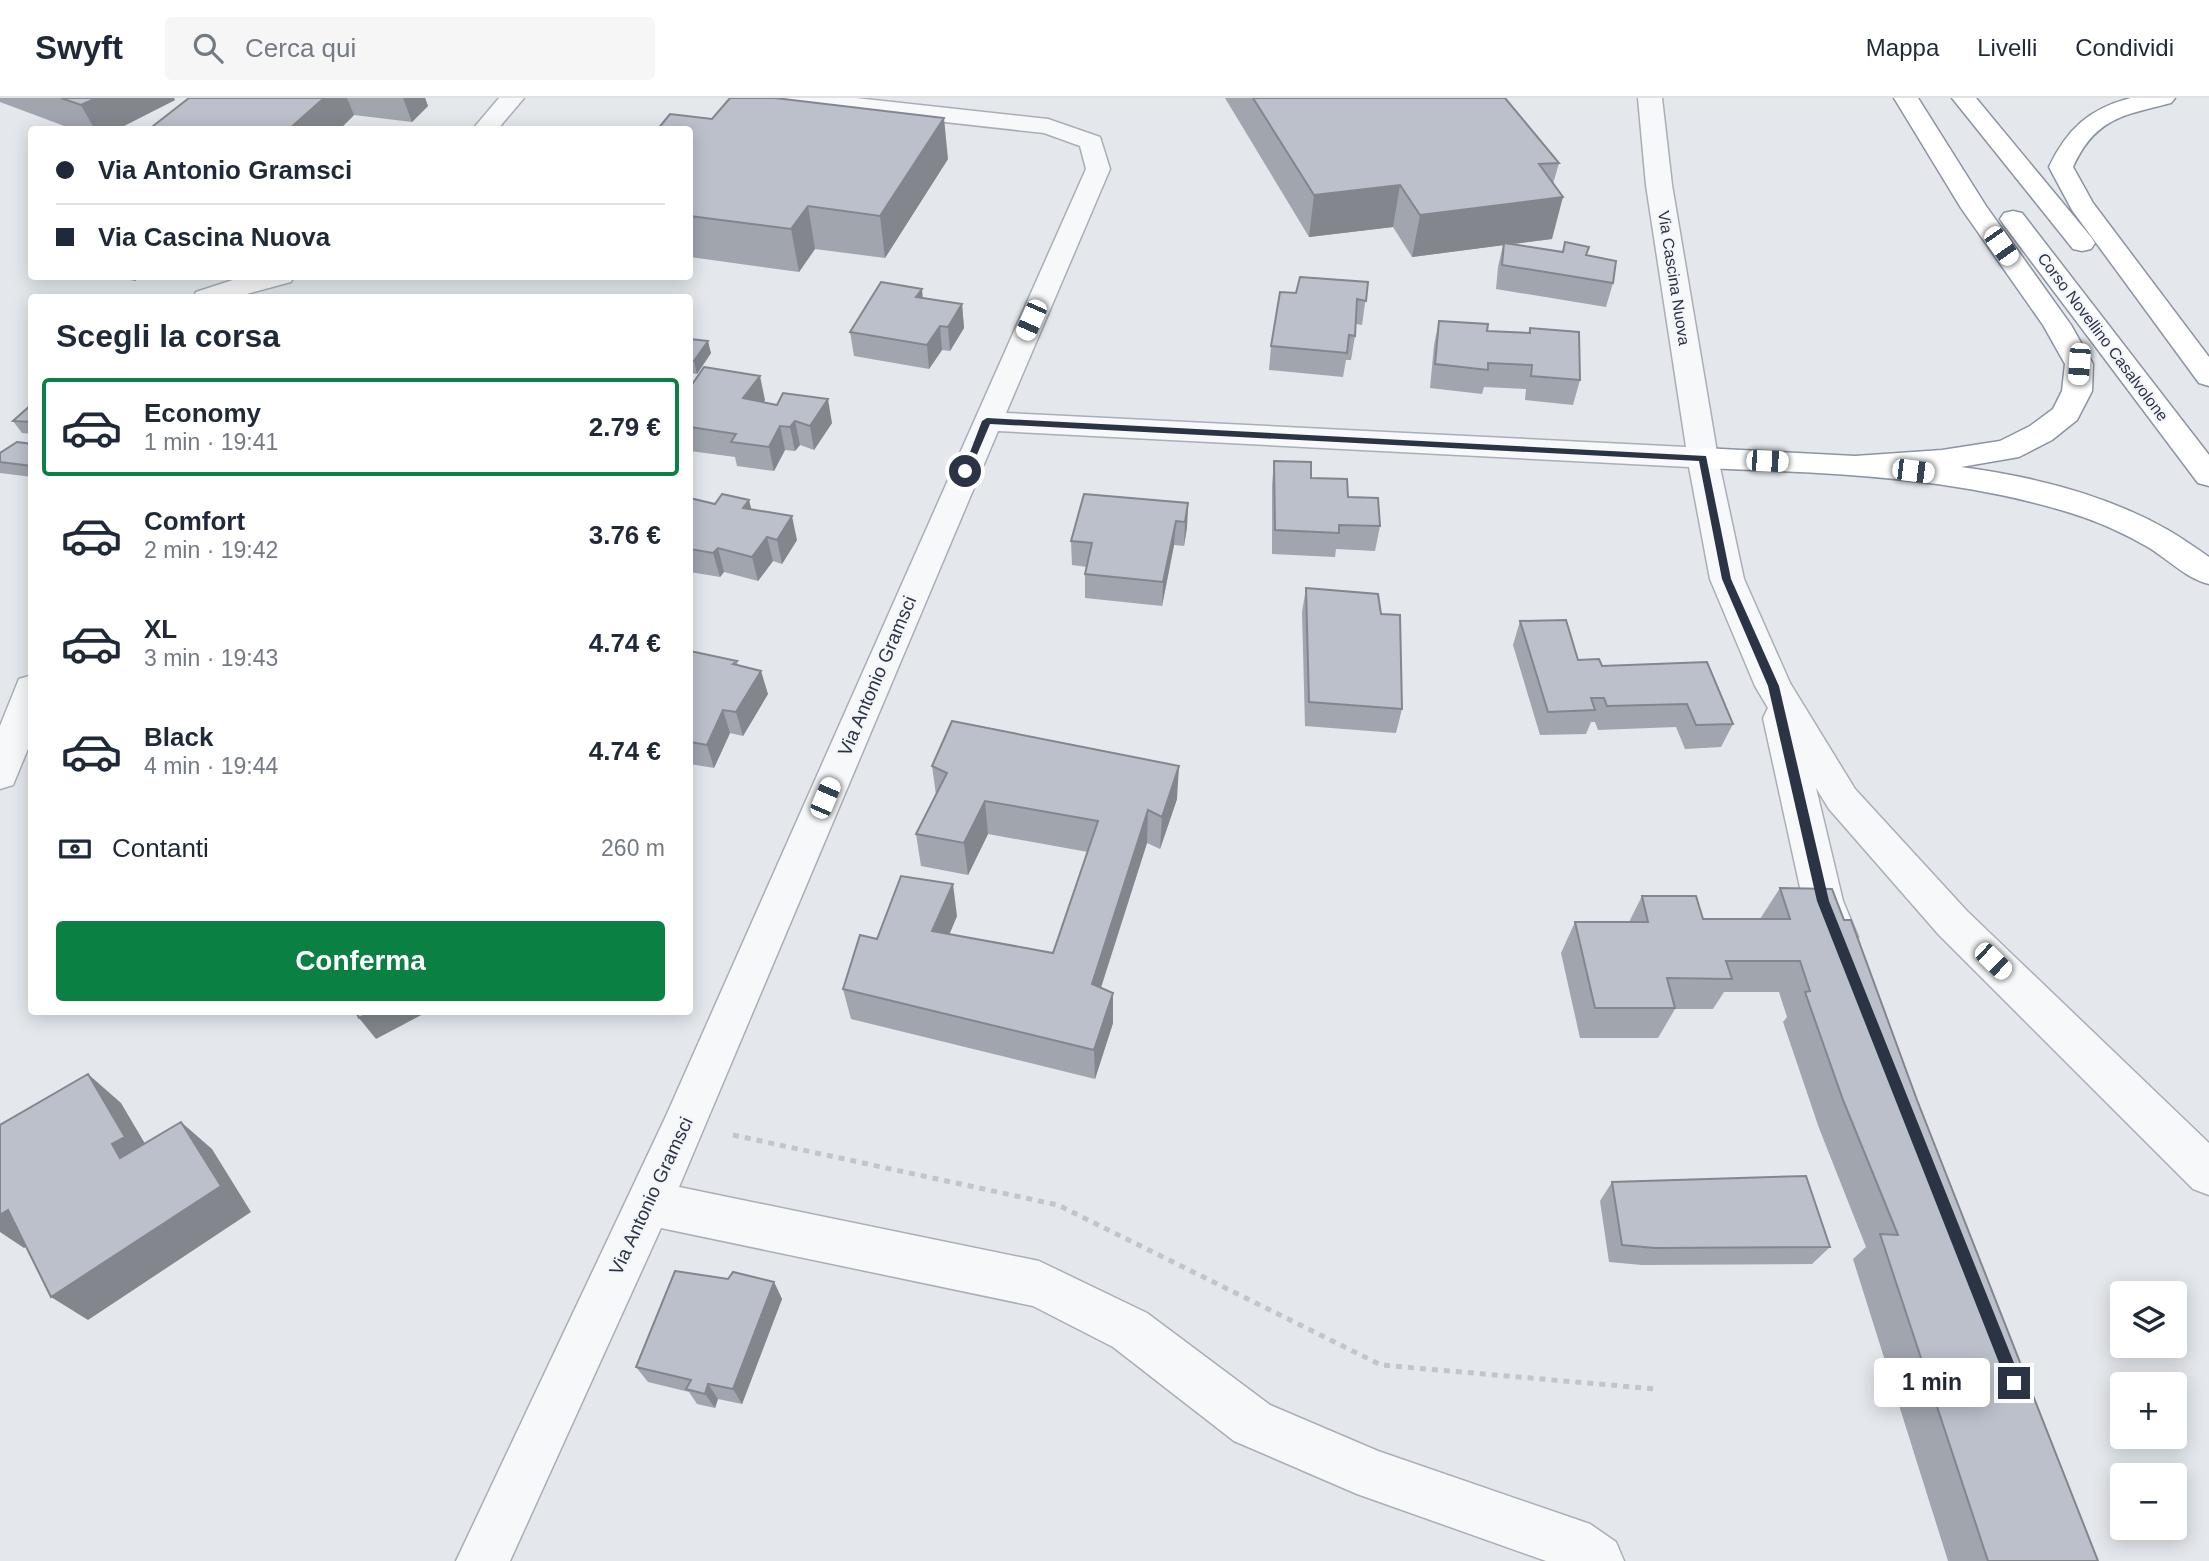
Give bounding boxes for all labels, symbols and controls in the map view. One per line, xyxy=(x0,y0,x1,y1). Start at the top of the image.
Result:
search box xyxy=(165,17,655,80)
text: Swyft xyxy=(35,29,123,66)
icon: search xyxy=(189,29,227,67)
text: Cerca qui xyxy=(245,33,356,63)
text: Mappa xyxy=(1866,34,1939,61)
text: Livelli xyxy=(1977,34,2037,61)
text: Condividi xyxy=(2075,34,2174,61)
text: Via Antonio Gramsci xyxy=(98,155,352,185)
street label: Via Cascina Nuova xyxy=(1655,210,1693,346)
text: Via Cascina Nuova xyxy=(98,222,330,252)
car xyxy=(1981,223,2022,269)
street label: Corso Novellino Casalvolone xyxy=(2034,250,2172,424)
car xyxy=(1013,297,1050,343)
text: Scegli la corsa xyxy=(56,318,280,354)
car xyxy=(2068,342,2091,386)
icon: car xyxy=(60,396,123,459)
text: Economy xyxy=(144,398,261,428)
text: 2.79 € xyxy=(589,412,661,442)
text: 1 min · 19:41 xyxy=(144,429,278,455)
car xyxy=(1746,450,1789,472)
route start xyxy=(949,455,981,487)
car xyxy=(1891,458,1936,484)
icon: car xyxy=(60,504,123,567)
text: Comfort xyxy=(144,506,245,536)
text: 3.76 € xyxy=(589,520,661,550)
text: 2 min · 19:42 xyxy=(144,537,278,563)
street label: Via Antonio Gramsci xyxy=(834,593,920,759)
icon: car xyxy=(60,612,123,675)
text: XL xyxy=(144,614,177,644)
text: 4.74 € xyxy=(589,628,661,658)
text: 3 min · 19:43 xyxy=(144,645,278,671)
icon: car xyxy=(60,720,123,783)
text: Black xyxy=(144,722,213,752)
text: 4.74 € xyxy=(589,736,661,766)
text: 4 min · 19:44 xyxy=(144,753,278,779)
car xyxy=(808,775,843,821)
icon: cash xyxy=(56,830,94,868)
text: Contanti xyxy=(112,833,209,863)
text: 260 m xyxy=(601,835,665,861)
button: Conferma xyxy=(56,921,665,1001)
car xyxy=(1971,939,2016,983)
street label: Via Antonio Gramsci xyxy=(605,1114,697,1278)
map controls xyxy=(2110,1281,2187,1540)
button: layers xyxy=(2110,1281,2187,1358)
callout: 1 min xyxy=(1874,1358,1990,1408)
route end xyxy=(1998,1367,2030,1399)
text: 1 min xyxy=(1902,1369,1962,1395)
button: + xyxy=(2110,1372,2187,1449)
button: − xyxy=(2110,1463,2187,1540)

